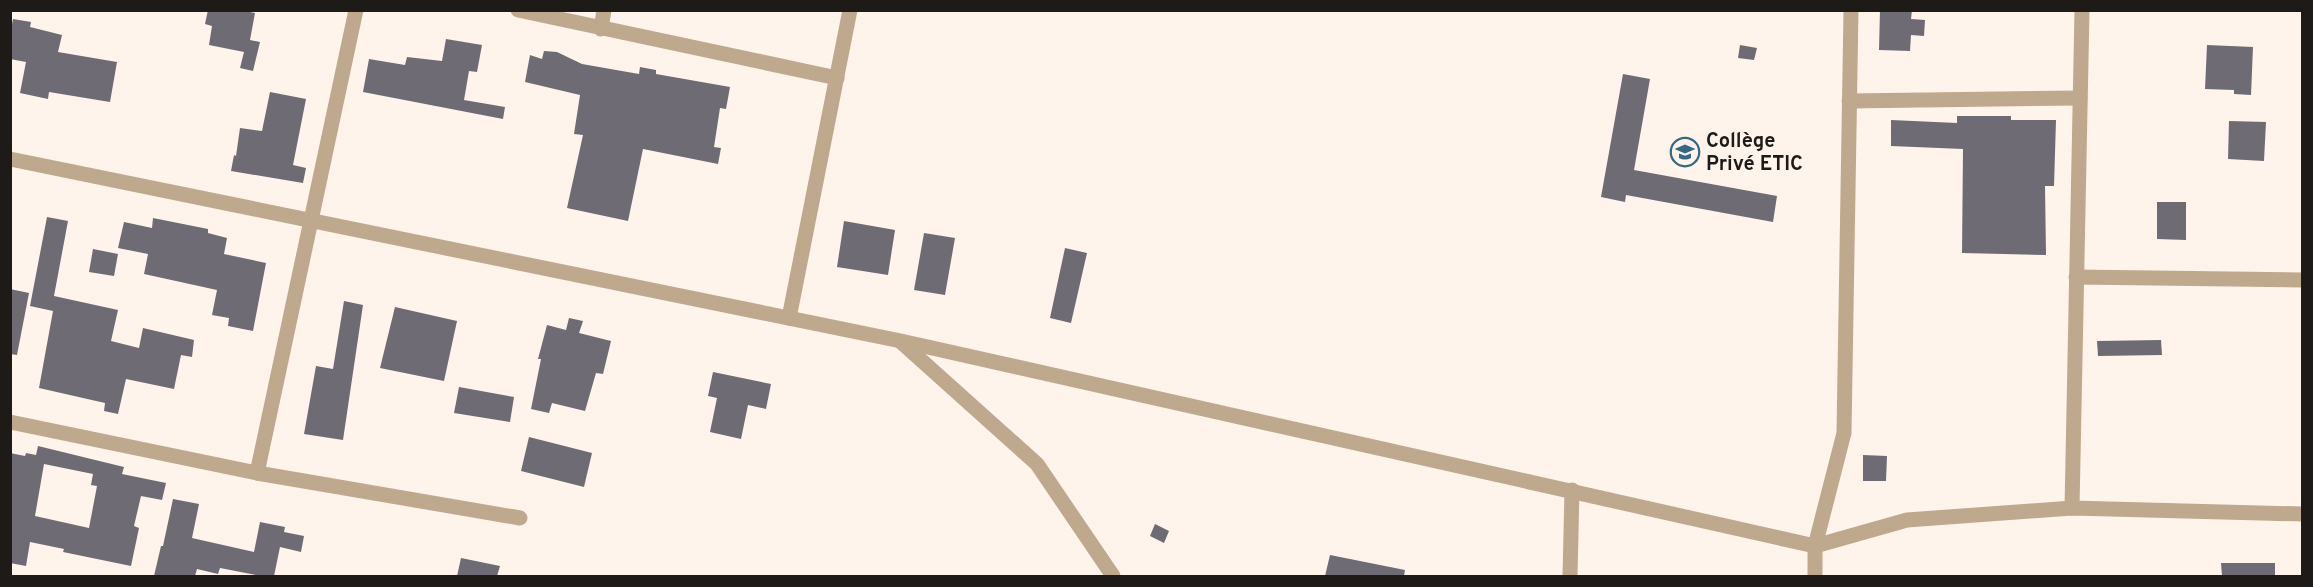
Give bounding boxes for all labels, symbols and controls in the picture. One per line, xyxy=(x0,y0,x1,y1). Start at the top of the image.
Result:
place label: Collège Privé ETIC xyxy=(1706,129,1803,178)
school or university icon: Collège Privé ETIC xyxy=(1669,136,1701,168)

